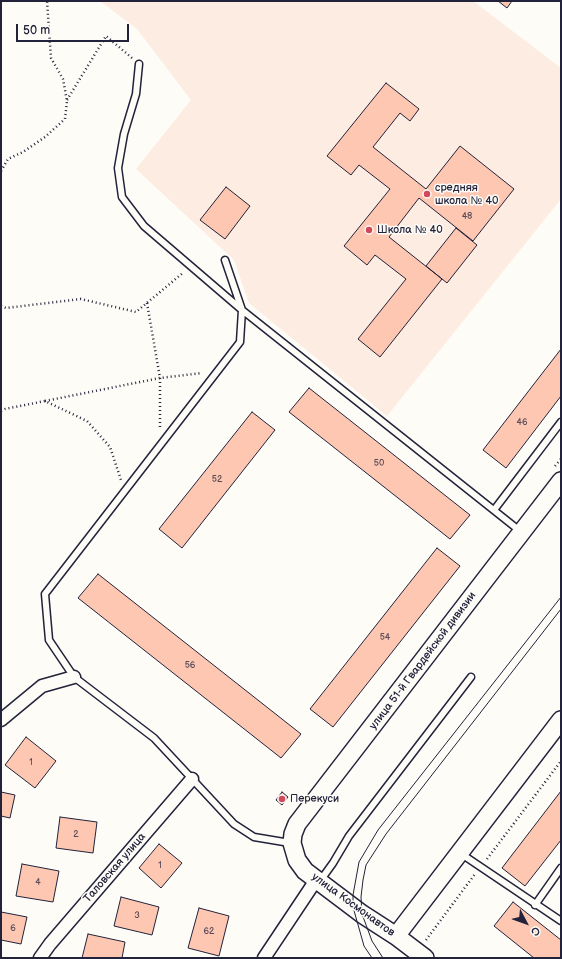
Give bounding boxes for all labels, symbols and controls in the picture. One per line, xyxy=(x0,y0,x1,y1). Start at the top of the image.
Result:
scale bar xyxy=(18,16,131,42)
text: 50 m xyxy=(23,23,50,38)
place label: средняя школа № 40 xyxy=(435,181,498,207)
marker: средняя школа № 40 xyxy=(422,189,432,199)
house number: 48 xyxy=(462,212,472,222)
place label: Школа № 40 xyxy=(377,223,443,237)
marker: Школа № 40 xyxy=(364,225,374,235)
house number: 46 xyxy=(517,418,527,428)
house number: 50 xyxy=(374,459,384,469)
house number: 52 xyxy=(212,475,222,485)
street label: улица 51-й Гвардейской дивизии xyxy=(367,590,479,732)
house number: 54 xyxy=(380,633,390,643)
house number: 56 xyxy=(185,661,195,671)
house number: 1 xyxy=(29,758,33,768)
place label: Перекуси xyxy=(290,792,339,806)
marker: Перекуси xyxy=(277,794,287,804)
house number: 2 xyxy=(73,830,79,840)
street label: Таловская улица xyxy=(81,831,149,905)
house number: 1 xyxy=(158,861,162,871)
street label: улица Космонавтов xyxy=(309,870,397,940)
house number: 4 xyxy=(35,878,41,888)
north arrow xyxy=(506,903,546,943)
house number: 3 xyxy=(134,911,140,921)
house number: 6 xyxy=(10,924,16,934)
text: С xyxy=(528,924,543,938)
house number: 62 xyxy=(204,927,214,937)

